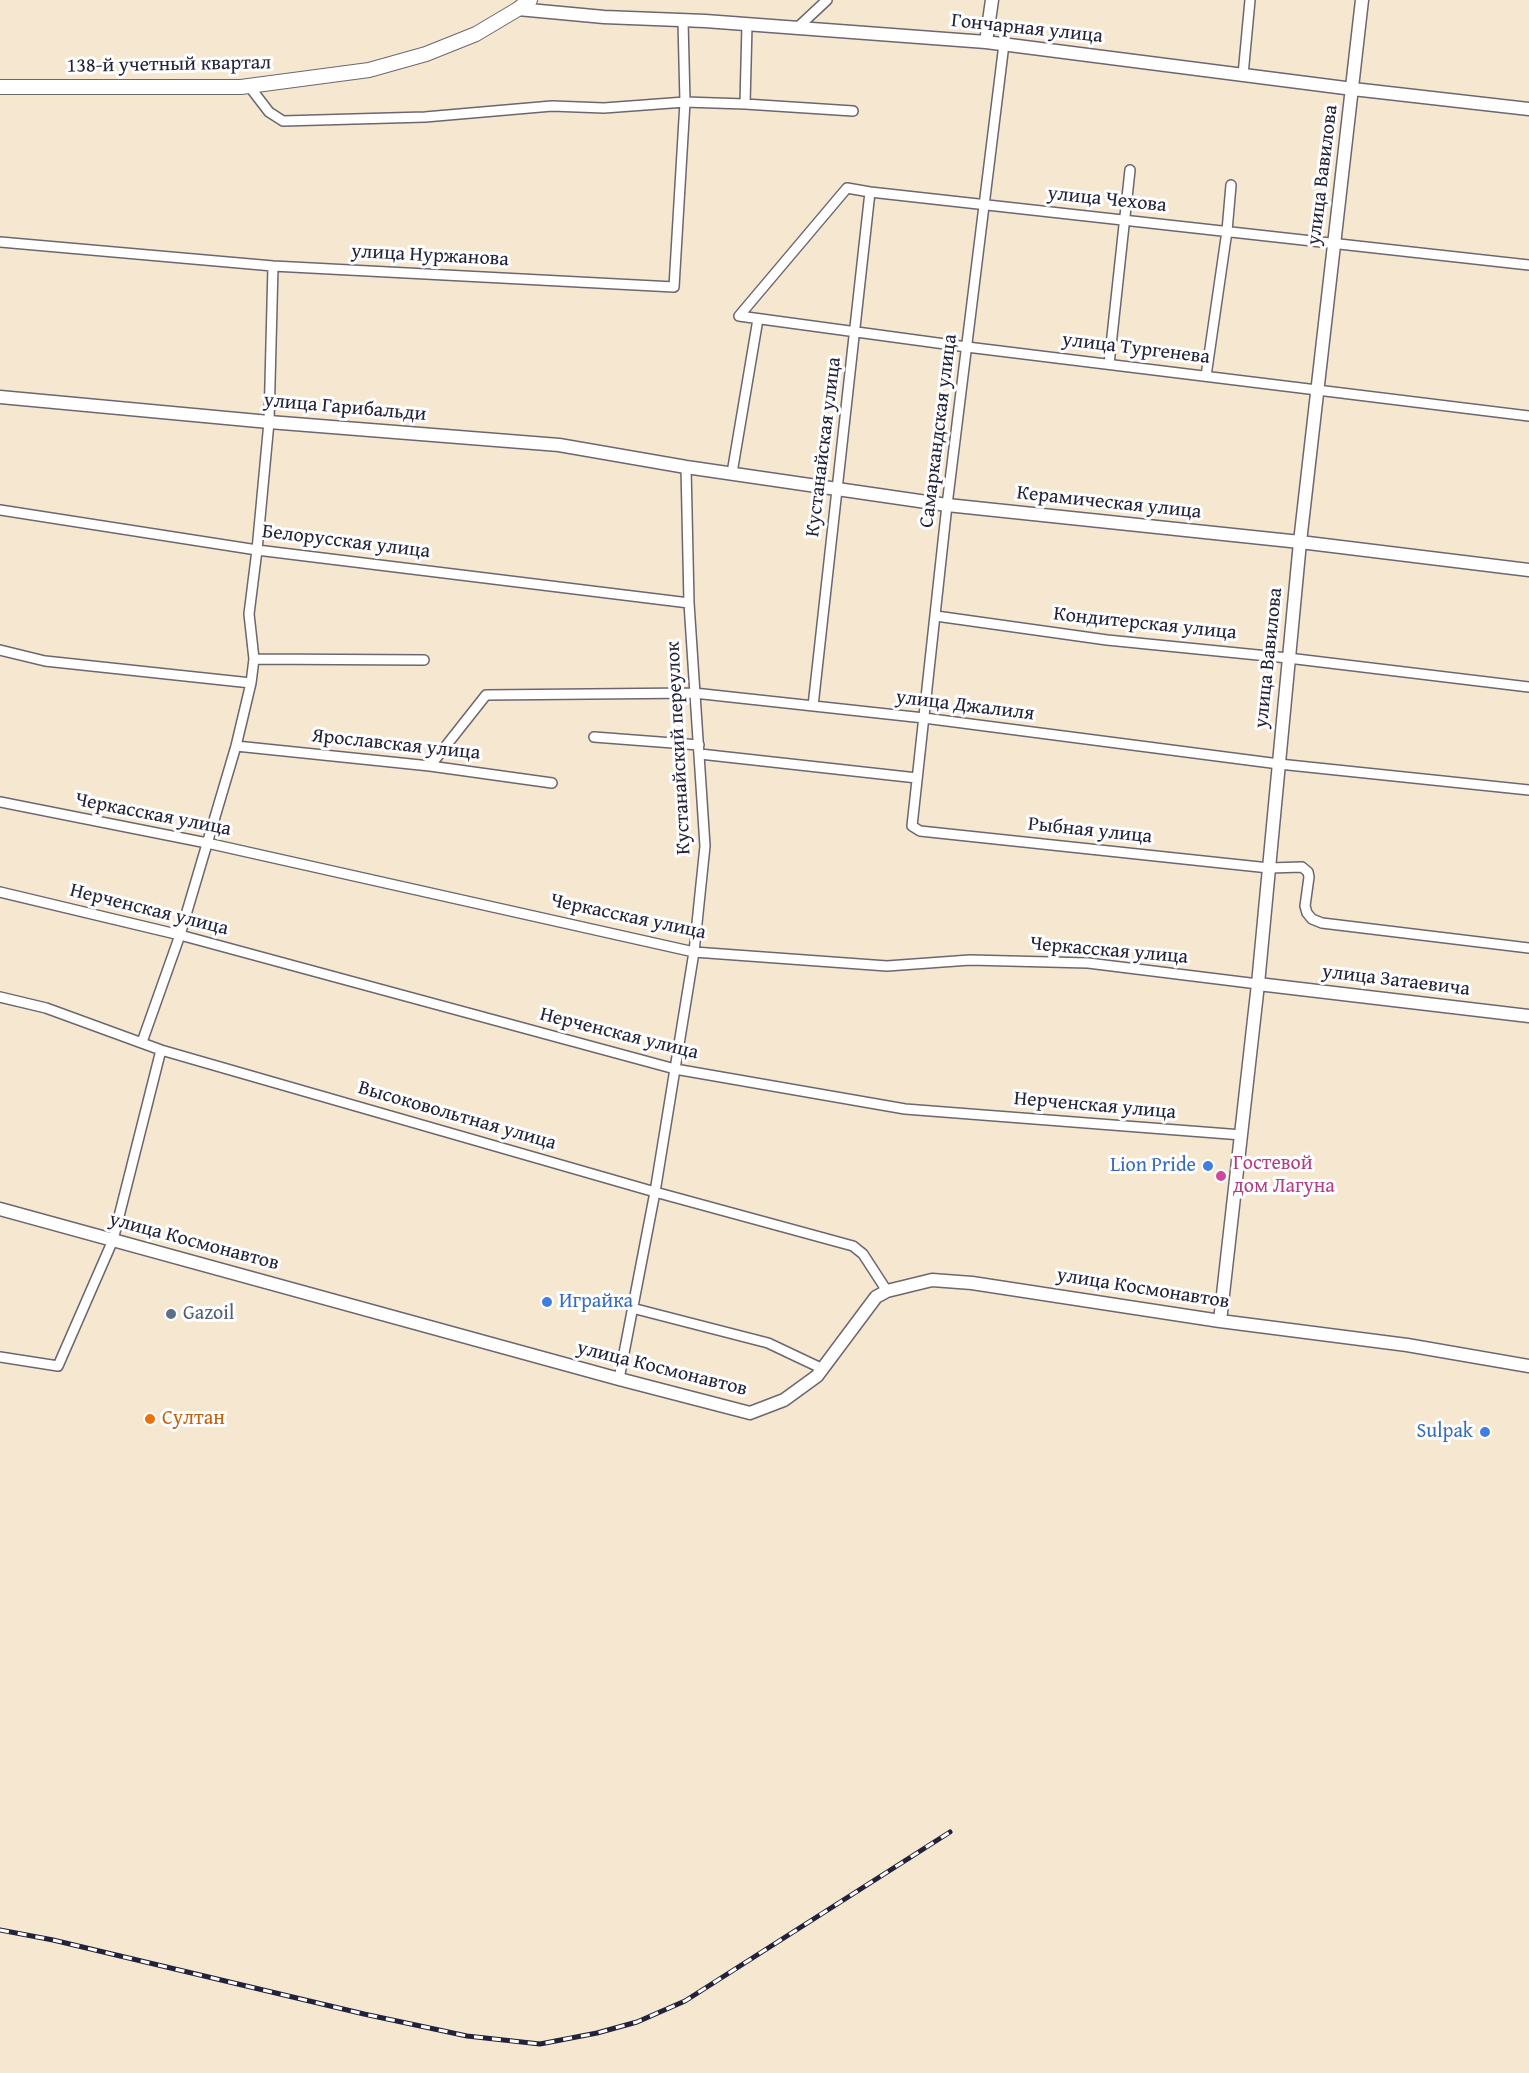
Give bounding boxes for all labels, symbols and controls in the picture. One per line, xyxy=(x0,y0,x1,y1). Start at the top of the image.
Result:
street label: Гончарная улица xyxy=(950,9,1104,49)
street label: 138-й учетный квартал xyxy=(67,51,271,79)
street label: улица Вавилова xyxy=(1302,103,1344,247)
street label: улица Чехова xyxy=(1046,182,1168,218)
street label: улица Нуржанова xyxy=(351,240,509,272)
street label: улица Тургенева xyxy=(1061,328,1211,370)
street label: Самаркандская улица xyxy=(915,333,963,529)
street label: Кустанайская улица xyxy=(801,356,847,538)
street label: улица Гарибальди xyxy=(263,389,427,427)
street label: Керамическая улица xyxy=(1015,481,1203,525)
street label: Белорусская улица xyxy=(261,520,431,564)
street label: улица Вавилова xyxy=(1250,586,1288,730)
street label: Кондитерская улица xyxy=(1052,602,1238,646)
street label: Кустанайский переулок xyxy=(661,641,697,855)
street label: улица Джалиля xyxy=(894,686,1036,726)
street label: Ярославская улица xyxy=(311,724,481,766)
street label: Черкасская улица xyxy=(73,788,233,842)
street label: Рыбная улица xyxy=(1027,813,1153,849)
street label: Нерченская улица xyxy=(67,879,231,941)
street label: Черкасская улица xyxy=(548,889,708,945)
street label: Черкасская улица xyxy=(1029,932,1189,970)
street label: улица Затаевича xyxy=(1321,960,1471,1002)
street label: Нерченская улица xyxy=(537,1003,701,1065)
street label: Высоковольтная улица xyxy=(355,1076,559,1156)
street label: Нерченская улица xyxy=(1013,1087,1177,1125)
place label: Гостевой дом Лагуна xyxy=(1233,1152,1335,1199)
place label: Lion Pride xyxy=(1110,1154,1196,1178)
marker: Lion Pride xyxy=(1201,1159,1215,1173)
marker: Гостевой дом Лагуна xyxy=(1214,1169,1228,1183)
street label: улица Космонавтов xyxy=(107,1208,281,1276)
street label: улица Космонавтов xyxy=(1055,1263,1231,1315)
place label: Играйка xyxy=(559,1290,633,1314)
marker: Играйка xyxy=(540,1295,554,1309)
place label: Gazoil xyxy=(183,1302,234,1326)
marker: Gazoil xyxy=(164,1307,178,1321)
street label: улица Космонавтов xyxy=(574,1336,750,1402)
place label: Султан xyxy=(162,1407,225,1431)
marker: Султан xyxy=(143,1412,157,1426)
place label: Sulpak xyxy=(1416,1420,1473,1444)
marker: Sulpak xyxy=(1478,1425,1492,1439)

